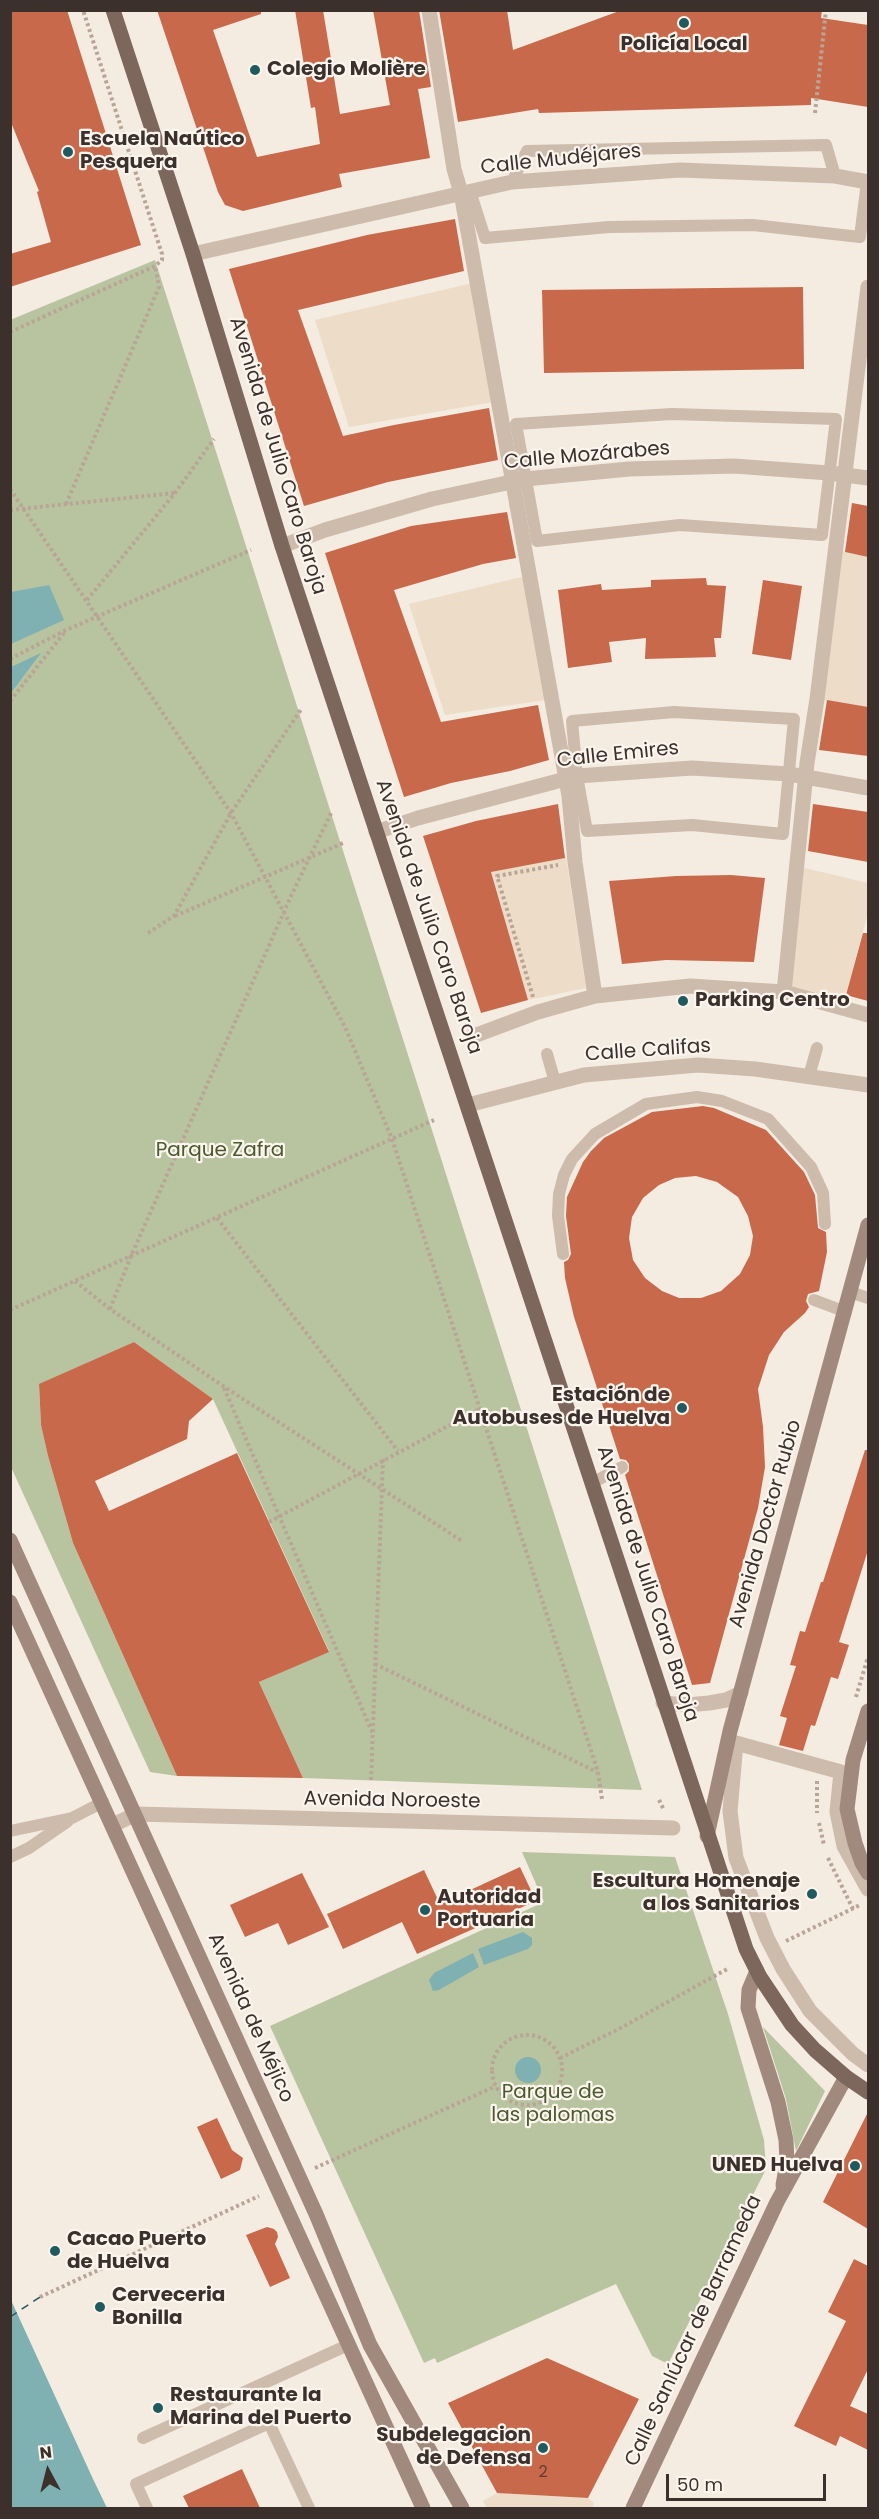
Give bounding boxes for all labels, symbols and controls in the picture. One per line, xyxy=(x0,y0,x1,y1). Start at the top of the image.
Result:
marker: Policía Local xyxy=(677,16,691,30)
place label: Policía Local xyxy=(620,33,748,57)
place label: Colegio Molière xyxy=(267,58,426,82)
marker: Colegio Molière xyxy=(248,63,262,77)
place label: Escuela Naútico Pesquera xyxy=(80,128,245,175)
street label: Calle Mudéjares xyxy=(480,140,642,180)
marker: Escuela Naútico Pesquera xyxy=(61,145,75,159)
street label: Avenida de Julio Caro Baroja xyxy=(223,314,331,598)
street label: Calle Mozárabes xyxy=(503,437,671,475)
street label: Calle Emires xyxy=(556,737,680,773)
street label: Avenida de Julio Caro Baroja xyxy=(370,777,486,1057)
place label: Parking Centro xyxy=(695,989,850,1013)
marker: Parking Centro xyxy=(676,994,690,1008)
street label: Calle Califas xyxy=(584,1035,712,1067)
park label: Parque Zafra xyxy=(156,1139,284,1163)
place label: Estación de Autobuses de Huelva xyxy=(452,1384,670,1431)
marker: Estación de Autobuses de Huelva xyxy=(675,1401,689,1415)
street label: Avenida Doctor Rubio xyxy=(725,1417,807,1631)
street label: Avenida de Julio Caro Baroja xyxy=(591,1443,703,1725)
street label: Avenida Noroeste xyxy=(303,1787,481,1815)
place label: Escultura Homenaje a los Sanitarios xyxy=(592,1870,800,1917)
place label: Autoridad Portuaria xyxy=(437,1886,541,1933)
marker: Escultura Homenaje a los Sanitarios xyxy=(805,1887,819,1901)
marker: Autoridad Portuaria xyxy=(418,1903,432,1917)
street label: Avenida de Méjico xyxy=(202,1930,298,2106)
park label: Parque de las palomas xyxy=(491,2081,615,2128)
place label: UNED Huelva xyxy=(712,2154,843,2178)
marker: UNED Huelva xyxy=(848,2159,862,2173)
street label: Calle Sanlúcar de Barrameda xyxy=(621,2192,767,2470)
place label: Cacao Puerto de Huelva xyxy=(67,2228,206,2275)
marker: Cacao Puerto de Huelva xyxy=(48,2244,62,2258)
place label: Cerveceria Bonilla xyxy=(112,2284,225,2331)
marker: Cerveceria Bonilla xyxy=(93,2300,107,2314)
place label: Restaurante la Marina del Puerto xyxy=(170,2384,351,2431)
marker: Restaurante la Marina del Puerto xyxy=(151,2401,165,2415)
place label: Subdelegacion de Defensa xyxy=(376,2424,531,2471)
text: N xyxy=(38,2440,53,2465)
north arrow xyxy=(18,2441,78,2501)
marker: Subdelegacion de Defensa xyxy=(536,2441,550,2455)
scale bar xyxy=(669,2462,830,2500)
house number: 2 xyxy=(538,2463,548,2483)
text: 50 m xyxy=(677,2472,723,2497)

